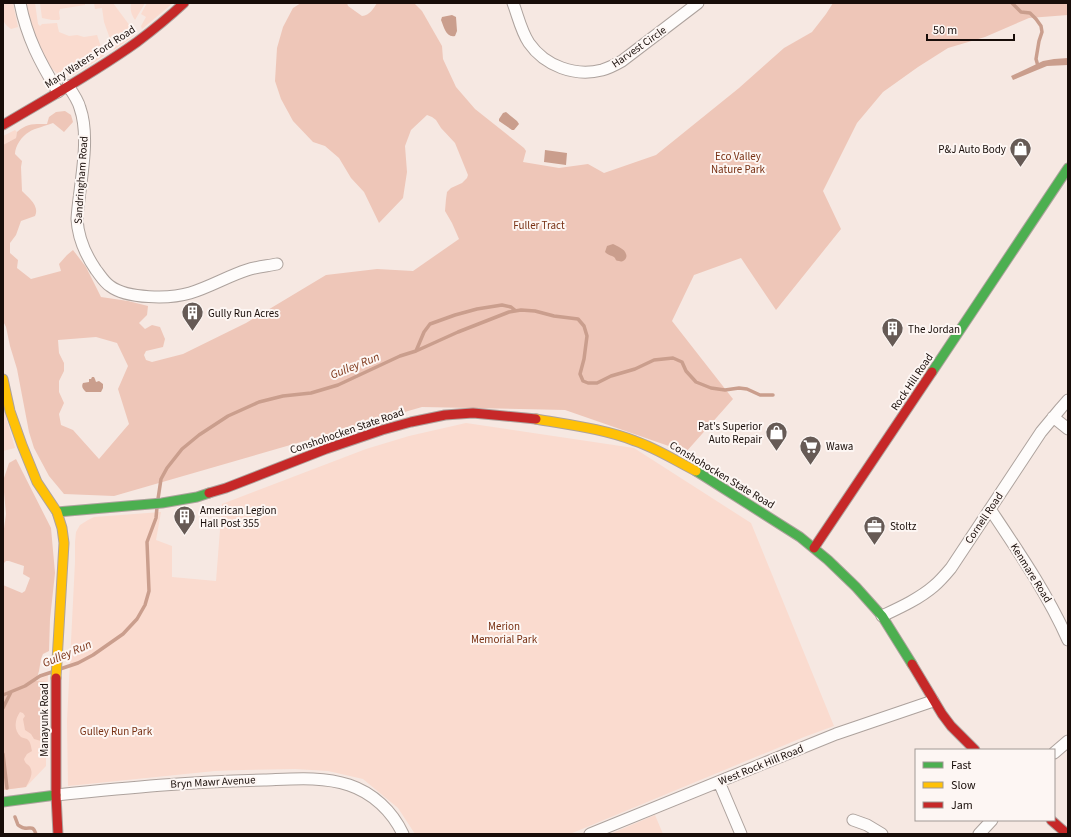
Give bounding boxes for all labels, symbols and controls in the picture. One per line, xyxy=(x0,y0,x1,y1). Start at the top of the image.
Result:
scale bar xyxy=(927,16,1014,42)
street label: Mary Waters Ford Road xyxy=(42,22,138,92)
street label: Harvest Circle xyxy=(609,22,670,71)
text: 50 m xyxy=(933,22,957,39)
street label: Sandringham Road xyxy=(70,136,92,224)
shop icon: P&J Auto Body xyxy=(1008,136,1034,169)
place label: P&J Auto Body xyxy=(938,142,1006,157)
park label: Eco Valley Nature Park xyxy=(711,149,766,177)
park label: Fuller Tract xyxy=(513,218,565,233)
building icon: Gully Run Acres xyxy=(180,300,206,333)
place label: Gully Run Acres xyxy=(208,306,279,321)
building icon: The Jordan xyxy=(879,316,905,349)
place label: The Jordan xyxy=(908,322,960,337)
water label: Gulley Run xyxy=(328,348,382,384)
street label: Rock Hill Road xyxy=(887,350,937,414)
street label: Conshohocken State Road xyxy=(288,404,406,458)
place label: Pat's Superior Auto Repair xyxy=(698,419,762,447)
shop icon: Pat's Superior Auto Repair xyxy=(764,419,790,452)
supermarket icon: Wawa xyxy=(797,433,823,466)
street label: Conshohocken State Road xyxy=(667,438,777,512)
place label: Wawa xyxy=(826,439,853,454)
street label: Cornell Road xyxy=(961,489,1007,547)
building icon: American Legion Hall Post 355 xyxy=(172,503,198,536)
place label: American Legion Hall Post 355 xyxy=(200,503,277,531)
office icon: Stoltz xyxy=(861,513,887,546)
place label: Stoltz xyxy=(890,519,917,534)
street label: Kenmare Road xyxy=(1007,540,1055,606)
park label: Merion Memorial Park xyxy=(471,619,538,647)
water label: Gulley Run xyxy=(40,636,94,672)
street label: Manayunk Road xyxy=(37,683,52,757)
park label: Gulley Run Park xyxy=(80,724,153,739)
street label: West Rock Hill Road xyxy=(716,741,806,789)
legend xyxy=(915,749,1055,821)
text: Fast xyxy=(951,757,971,774)
street label: Bryn Mawr Avenue xyxy=(170,772,257,792)
text: Slow xyxy=(951,777,976,794)
text: Jam xyxy=(951,797,973,814)

